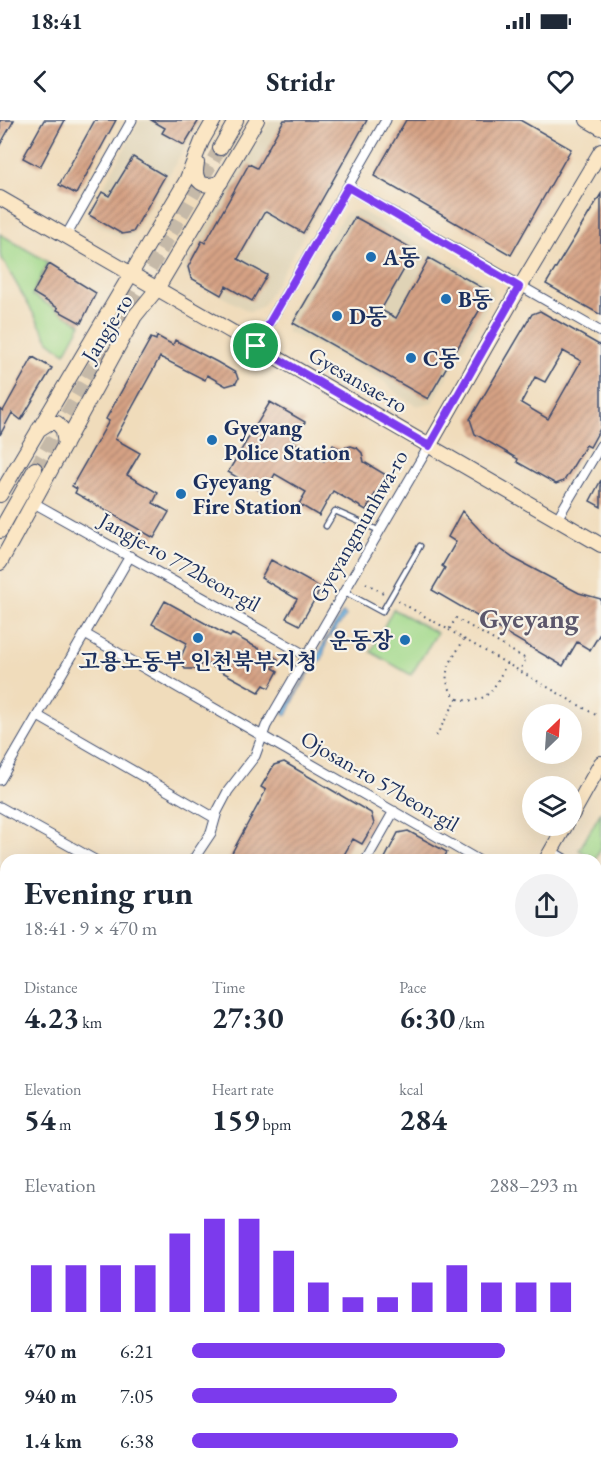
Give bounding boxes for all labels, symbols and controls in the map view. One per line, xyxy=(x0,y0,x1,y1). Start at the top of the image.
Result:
text: 18:41 xyxy=(30,7,83,36)
text: Stridr xyxy=(266,64,335,99)
icon: back xyxy=(24,65,57,98)
icon: heart xyxy=(544,65,577,98)
place label: A동 xyxy=(382,243,420,272)
marker: A동 xyxy=(364,250,378,264)
place label: B동 xyxy=(458,285,493,314)
street label: Jangje-ro xyxy=(74,288,139,370)
marker: B동 xyxy=(439,292,453,306)
place label: D동 xyxy=(349,302,387,331)
marker: D동 xyxy=(330,309,344,323)
pin xyxy=(230,320,281,371)
icon: arrive xyxy=(239,329,272,362)
street label: Gyesansae-ro xyxy=(303,340,413,420)
place label: C동 xyxy=(423,344,460,373)
marker: C동 xyxy=(404,351,418,365)
place label: Gyeyang Police Station xyxy=(224,413,351,467)
marker: Gyeyang Police Station xyxy=(205,433,219,447)
street label: Gyeyangmunhwa-ro xyxy=(303,444,415,608)
place label: Gyeyang Fire Station xyxy=(193,467,302,521)
marker: Gyeyang Fire Station xyxy=(174,487,188,501)
street label: Jangje-ro 772beon-gil xyxy=(92,505,266,618)
district label: Gyeyang xyxy=(479,600,580,636)
place label: 운동장 xyxy=(329,626,394,655)
marker: 고용노동부 인천북부지청 xyxy=(191,631,205,645)
marker: 운동장 xyxy=(398,633,412,647)
place label: 고용노동부 인천북부지청 xyxy=(79,647,318,676)
north arrow xyxy=(522,704,582,764)
map controls xyxy=(522,704,582,836)
street label: Ojosan-ro 57beon-gil xyxy=(295,724,465,838)
button: layers xyxy=(522,776,582,836)
text: Evening run xyxy=(24,871,193,914)
button: share xyxy=(515,874,578,937)
text: 18:41 · 9 × 470 m xyxy=(24,915,157,941)
text: Distance xyxy=(24,977,77,998)
text: Time xyxy=(212,977,245,998)
text: Pace xyxy=(399,977,426,998)
text: 4.23 xyxy=(24,998,79,1037)
text: 27:30 xyxy=(212,998,284,1037)
text: 6:30 xyxy=(399,998,455,1037)
text: km xyxy=(79,1012,102,1033)
text: /km xyxy=(455,1012,485,1033)
text: Elevation xyxy=(24,1079,82,1100)
text: Heart rate xyxy=(212,1079,274,1100)
text: kcal xyxy=(399,1079,423,1100)
text: 54 xyxy=(24,1100,56,1139)
text: 159 xyxy=(212,1100,259,1139)
text: 284 xyxy=(399,1100,447,1139)
text: m xyxy=(56,1114,71,1135)
text: bpm xyxy=(259,1114,291,1135)
text: Elevation xyxy=(24,1172,96,1198)
text: 288–293 m xyxy=(490,1172,578,1198)
text: 470 m xyxy=(24,1338,77,1364)
text: 6:21 xyxy=(120,1338,154,1364)
text: 940 m xyxy=(24,1383,77,1409)
text: 7:05 xyxy=(120,1383,154,1409)
text: 1.4 km xyxy=(24,1428,82,1454)
text: 6:38 xyxy=(120,1428,154,1454)

